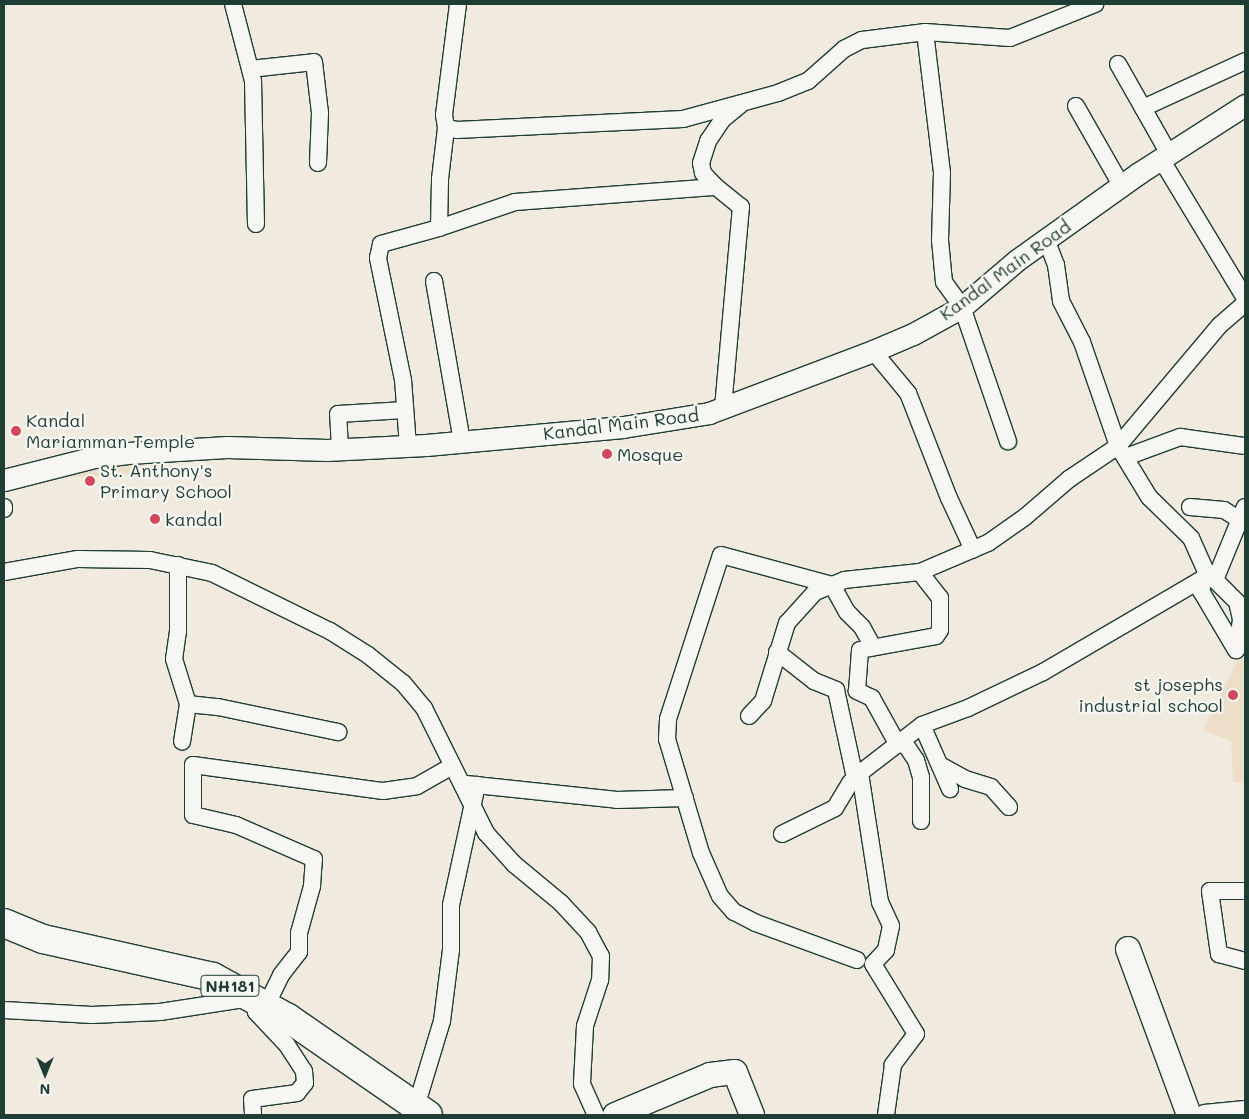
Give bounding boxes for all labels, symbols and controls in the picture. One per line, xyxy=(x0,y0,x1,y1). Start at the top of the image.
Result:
street label: Kandal Main Road xyxy=(935,215,1075,325)
street label: Kandal Main Road xyxy=(542,404,700,444)
place label: Kandal Mariamman Temple xyxy=(26,410,195,452)
marker: Kandal Mariamman Temple xyxy=(10,425,22,437)
place label: Mosque xyxy=(617,443,683,465)
marker: Mosque xyxy=(601,448,613,460)
place label: St. Anthony's Primary School xyxy=(100,460,232,502)
marker: St. Anthony's Primary School xyxy=(84,475,96,487)
place label: kandal xyxy=(165,508,223,530)
marker: kandal xyxy=(149,513,161,525)
place label: st josephs industrial school xyxy=(1078,674,1223,716)
marker: st josephs industrial school xyxy=(1227,689,1239,701)
road number: NH181 xyxy=(200,972,260,999)
north arrow xyxy=(20,1049,70,1099)
text: N xyxy=(40,1080,50,1099)

